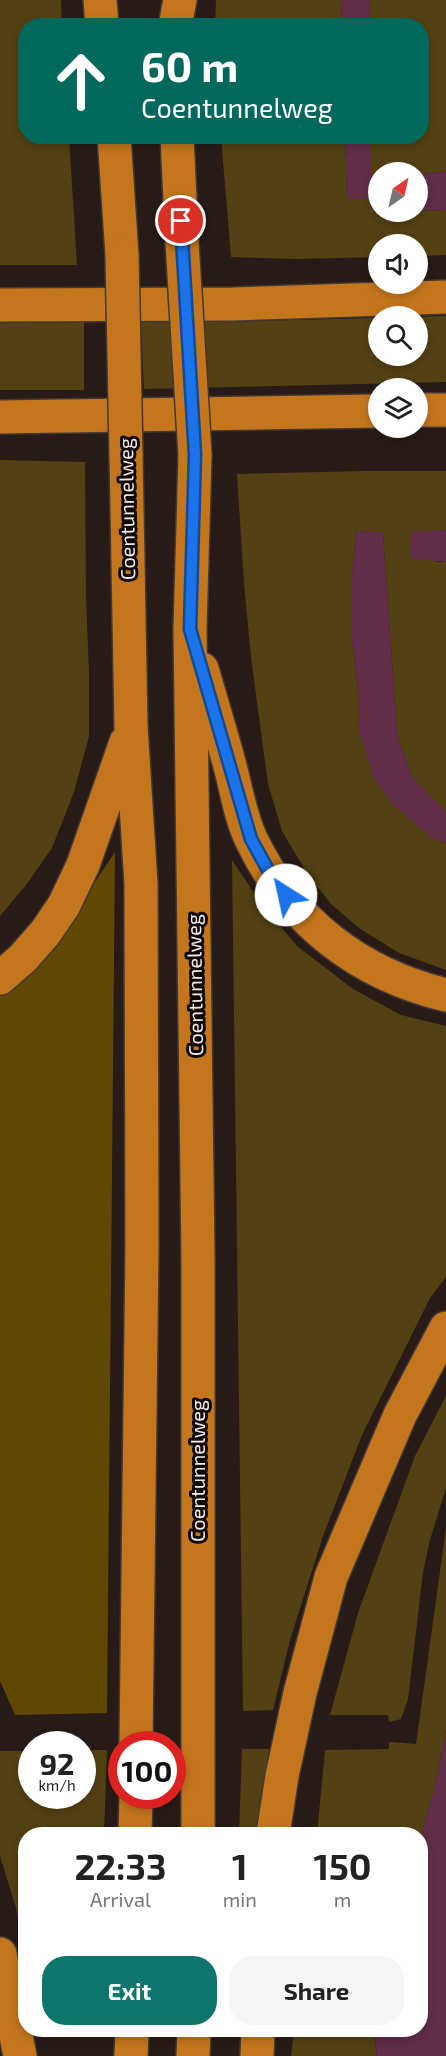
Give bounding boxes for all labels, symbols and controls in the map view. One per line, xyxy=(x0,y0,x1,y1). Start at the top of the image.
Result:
text: 60 m xyxy=(141,40,238,90)
icon: ahead xyxy=(42,42,120,120)
text: Coentunnelweg xyxy=(141,91,333,123)
north arrow xyxy=(368,162,428,222)
map controls xyxy=(368,162,428,438)
pin xyxy=(155,195,206,246)
icon: arrive xyxy=(164,204,197,237)
button: sound xyxy=(368,234,428,294)
button: search xyxy=(368,306,428,366)
button: layers xyxy=(368,378,428,438)
street label: Coentunnelweg xyxy=(113,438,139,580)
position arrow xyxy=(254,863,318,927)
street label: Coentunnelweg xyxy=(181,914,207,1056)
street label: Coentunnelweg xyxy=(185,1400,209,1542)
speed limit sign: 100 xyxy=(108,1731,186,1809)
text: 92 xyxy=(39,1745,75,1781)
text: km/h xyxy=(38,1776,76,1794)
text: 22:33 xyxy=(74,1844,166,1887)
text: 1 xyxy=(232,1844,248,1887)
text: 150 xyxy=(313,1844,372,1887)
text: Arrival xyxy=(90,1887,151,1911)
text: min xyxy=(223,1887,257,1911)
text: m xyxy=(334,1887,351,1911)
button: Exit xyxy=(42,1956,217,2025)
button: Share xyxy=(229,1956,404,2025)

